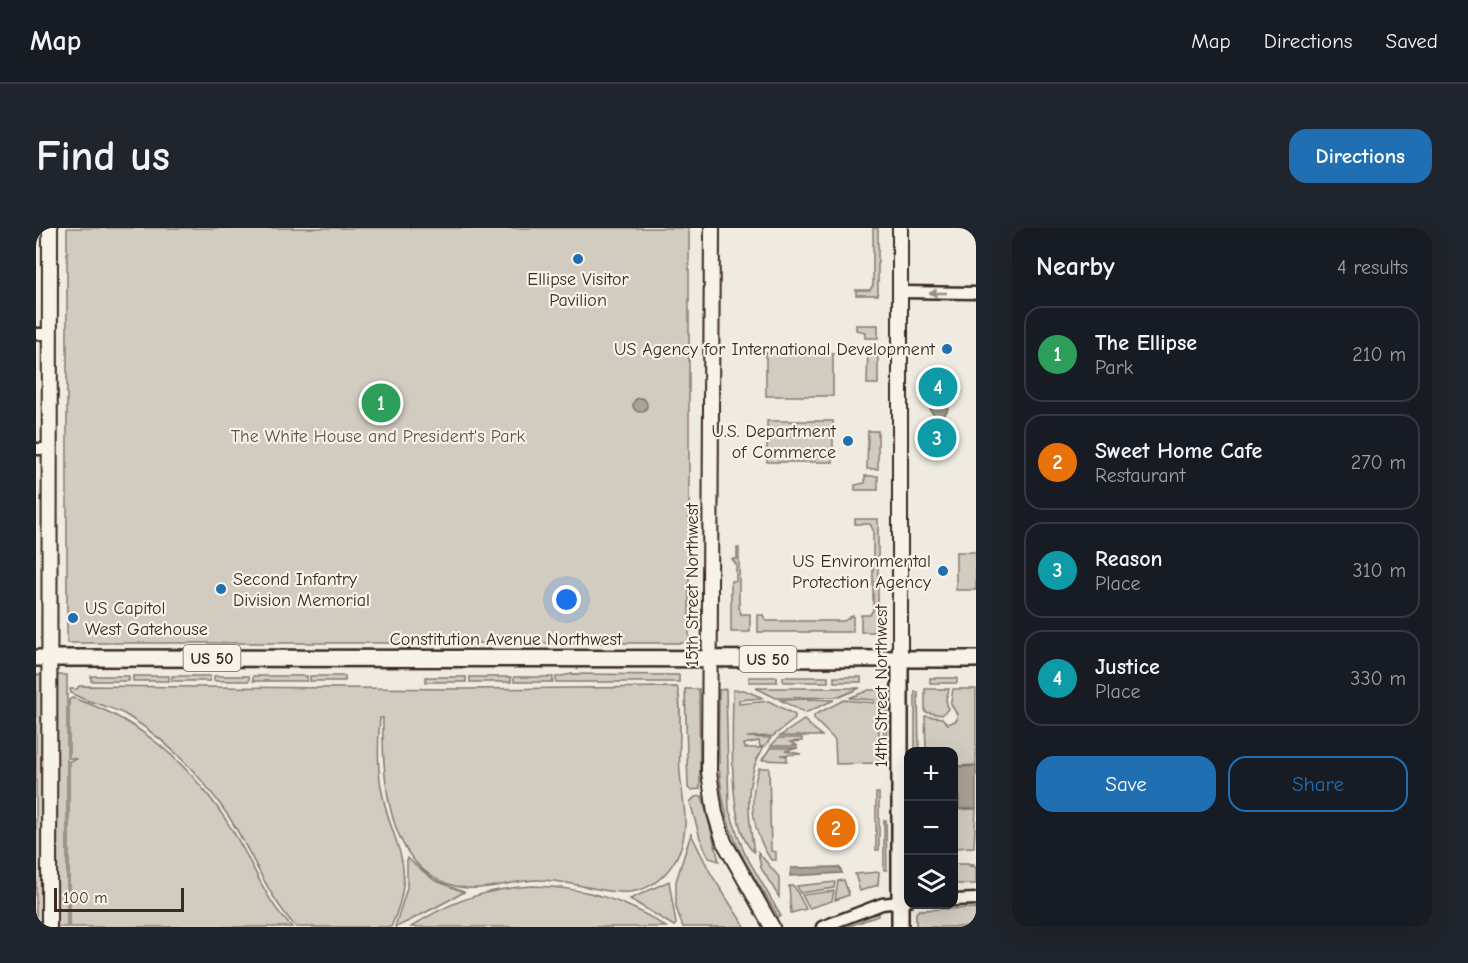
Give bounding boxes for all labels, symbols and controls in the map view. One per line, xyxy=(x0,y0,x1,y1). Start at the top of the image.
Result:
text: Map xyxy=(30,25,81,57)
text: Map xyxy=(1191,29,1231,53)
text: Directions xyxy=(1264,29,1353,53)
text: Saved xyxy=(1386,29,1438,53)
button: Directions xyxy=(1289,129,1432,183)
text: Find us xyxy=(36,132,170,181)
marker: Ellipse Visitor Pavilion xyxy=(571,252,585,266)
text: Nearby xyxy=(1036,252,1115,282)
text: 4 results xyxy=(1337,256,1408,279)
place label: Ellipse Visitor Pavilion xyxy=(527,269,630,311)
one-way arrow xyxy=(928,288,947,298)
text: The Ellipse xyxy=(1095,330,1197,356)
place label: US Agency for International Development xyxy=(614,339,936,360)
marker: US Agency for International Development xyxy=(940,342,954,356)
text: 1 xyxy=(1054,343,1061,366)
text: 210 m xyxy=(1352,343,1406,366)
text: Park xyxy=(1095,356,1133,379)
pin: 4 xyxy=(918,364,958,410)
pin: 1 xyxy=(362,380,400,426)
pin: 3 xyxy=(918,416,956,460)
place label: U.S. Department of Commerce xyxy=(712,421,837,463)
park label: The White House and President's Park xyxy=(231,426,526,447)
marker: U.S. Department of Commerce xyxy=(841,434,855,448)
text: Sweet Home Cafe xyxy=(1095,438,1262,464)
text: 2 xyxy=(1053,451,1062,474)
text: 270 m xyxy=(1351,451,1406,474)
text: Restaurant xyxy=(1095,464,1185,487)
street label: 15th Street Northwest xyxy=(682,502,703,667)
text: Reason xyxy=(1095,546,1162,572)
place label: US Environmental Protection Agency xyxy=(792,551,932,593)
text: 3 xyxy=(1053,559,1062,582)
text: 310 m xyxy=(1353,559,1406,582)
marker: US Environmental Protection Agency xyxy=(936,564,950,578)
place label: Second Infantry Division Memorial xyxy=(233,569,370,611)
text: Place xyxy=(1095,572,1141,595)
marker: Second Infantry Division Memorial xyxy=(214,582,228,596)
your location xyxy=(552,585,581,614)
place label: US Capitol West Gatehouse xyxy=(85,598,208,640)
street label: 14th Street Northwest xyxy=(871,604,892,768)
marker: US Capitol West Gatehouse xyxy=(66,611,80,625)
street label: Constitution Avenue Northwest xyxy=(390,629,623,650)
road number: US 50 xyxy=(184,645,240,671)
road number: US 50 xyxy=(740,646,796,672)
text: Justice xyxy=(1095,654,1160,680)
text: 4 xyxy=(1053,667,1062,690)
text: 330 m xyxy=(1350,667,1406,690)
text: Place xyxy=(1095,680,1141,703)
map controls xyxy=(904,747,958,909)
button: + xyxy=(904,747,958,801)
button: Save xyxy=(1036,756,1216,812)
button: Share xyxy=(1228,756,1408,812)
button: − xyxy=(904,801,958,855)
pin: 2 xyxy=(816,806,856,850)
button: layers xyxy=(904,855,958,909)
scale bar xyxy=(54,885,184,912)
text: 100 m xyxy=(63,889,107,907)

